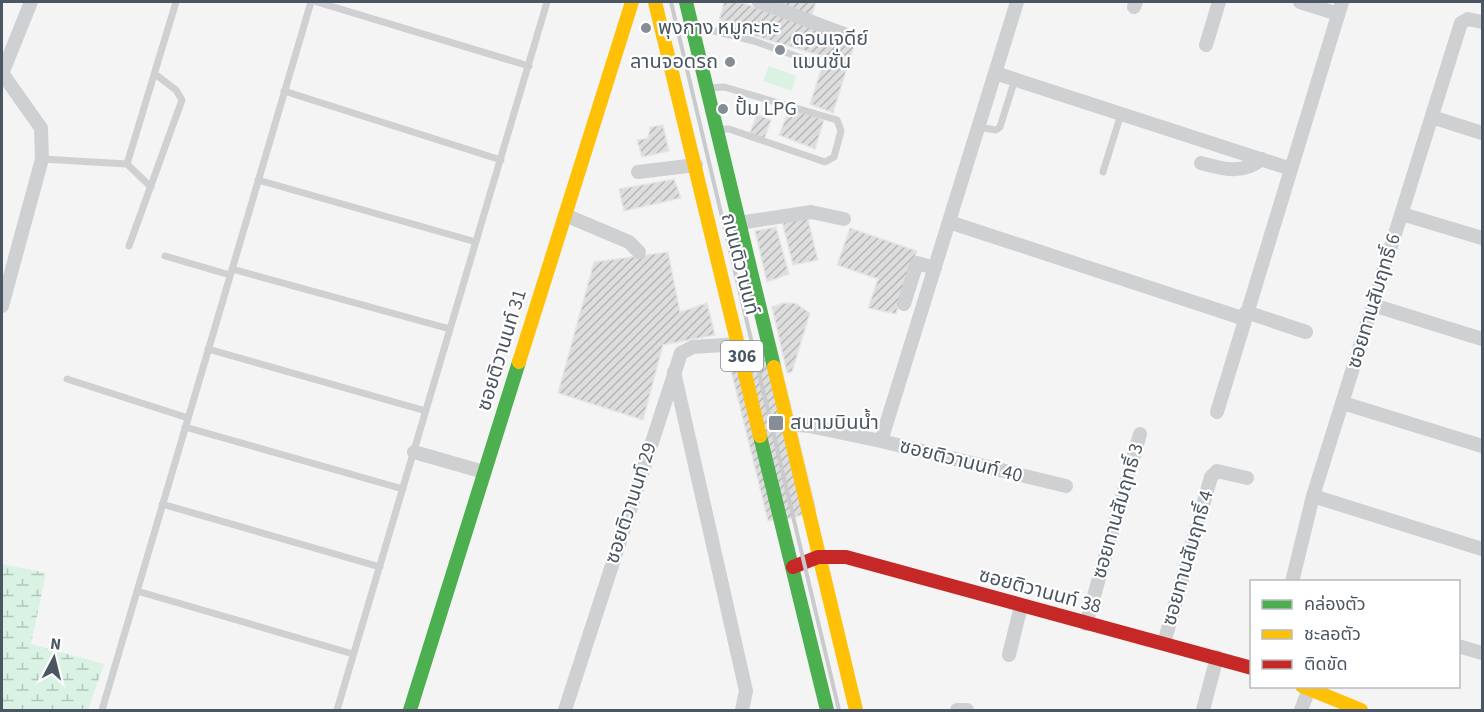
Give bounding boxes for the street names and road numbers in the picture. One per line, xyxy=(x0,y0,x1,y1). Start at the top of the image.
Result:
street label: ถนนติวานนท์ xyxy=(714,210,766,318)
street label: ซอยทานสัมฤทธิ์ 6 xyxy=(1340,230,1408,372)
street label: ซอยติวานนท์ 31 xyxy=(470,286,534,414)
road number: 306 xyxy=(721,341,763,371)
street label: ซอยติวานนท์ 40 xyxy=(897,432,1025,490)
street label: ซอยติวานนท์ 29 xyxy=(598,439,664,567)
street label: ซอยทานสัมฤทธิ์ 3 xyxy=(1085,440,1151,582)
street label: ซอยทานสัมฤทธิ์ 4 xyxy=(1155,487,1221,629)
street label: ซอยติวานนท์ 38 xyxy=(976,561,1104,621)

